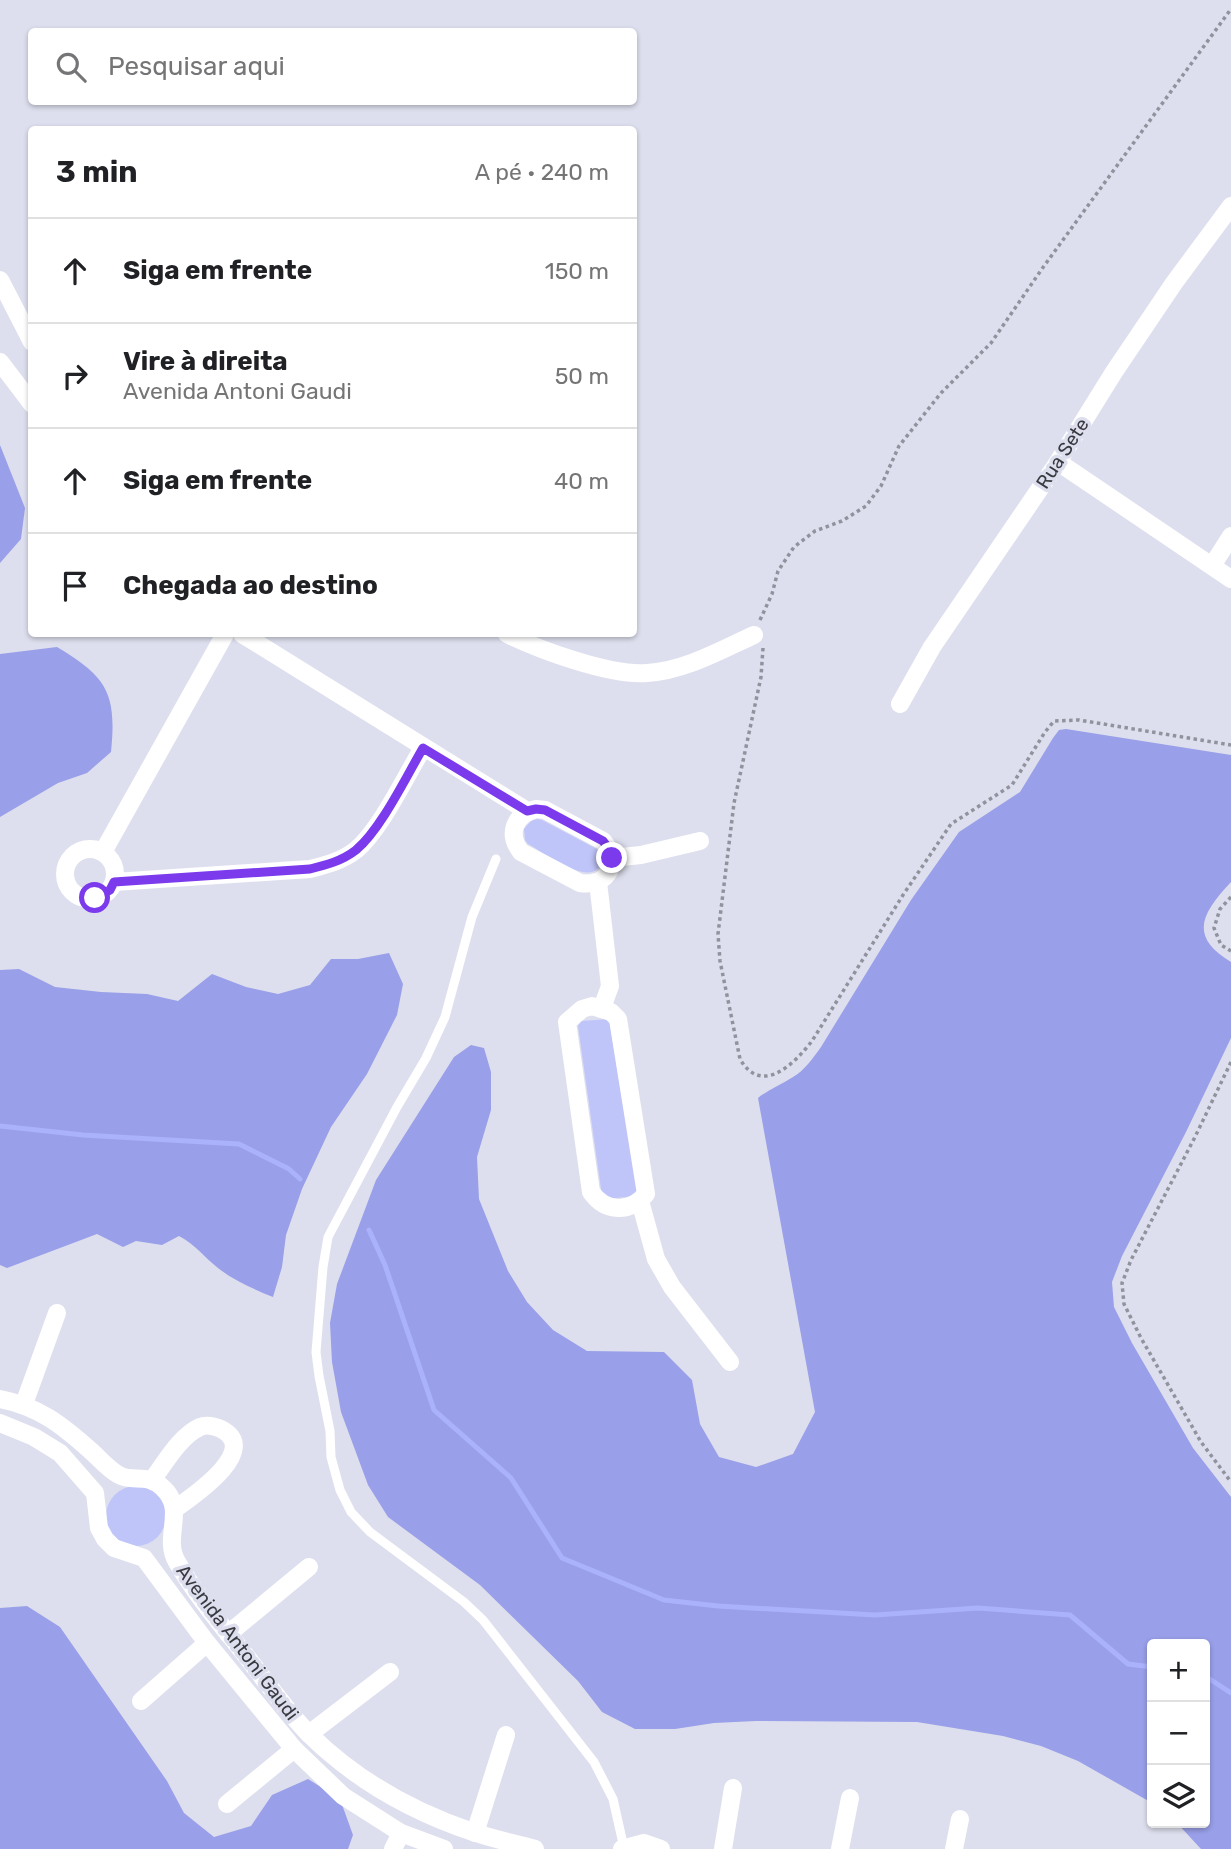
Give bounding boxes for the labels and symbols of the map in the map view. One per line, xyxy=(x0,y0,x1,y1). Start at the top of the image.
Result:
street label: Rua Sete xyxy=(1031,414,1094,493)
route end xyxy=(596,842,627,873)
route start xyxy=(79,882,110,913)
street label: Avenida Antoni Gaudi xyxy=(172,1560,304,1725)

